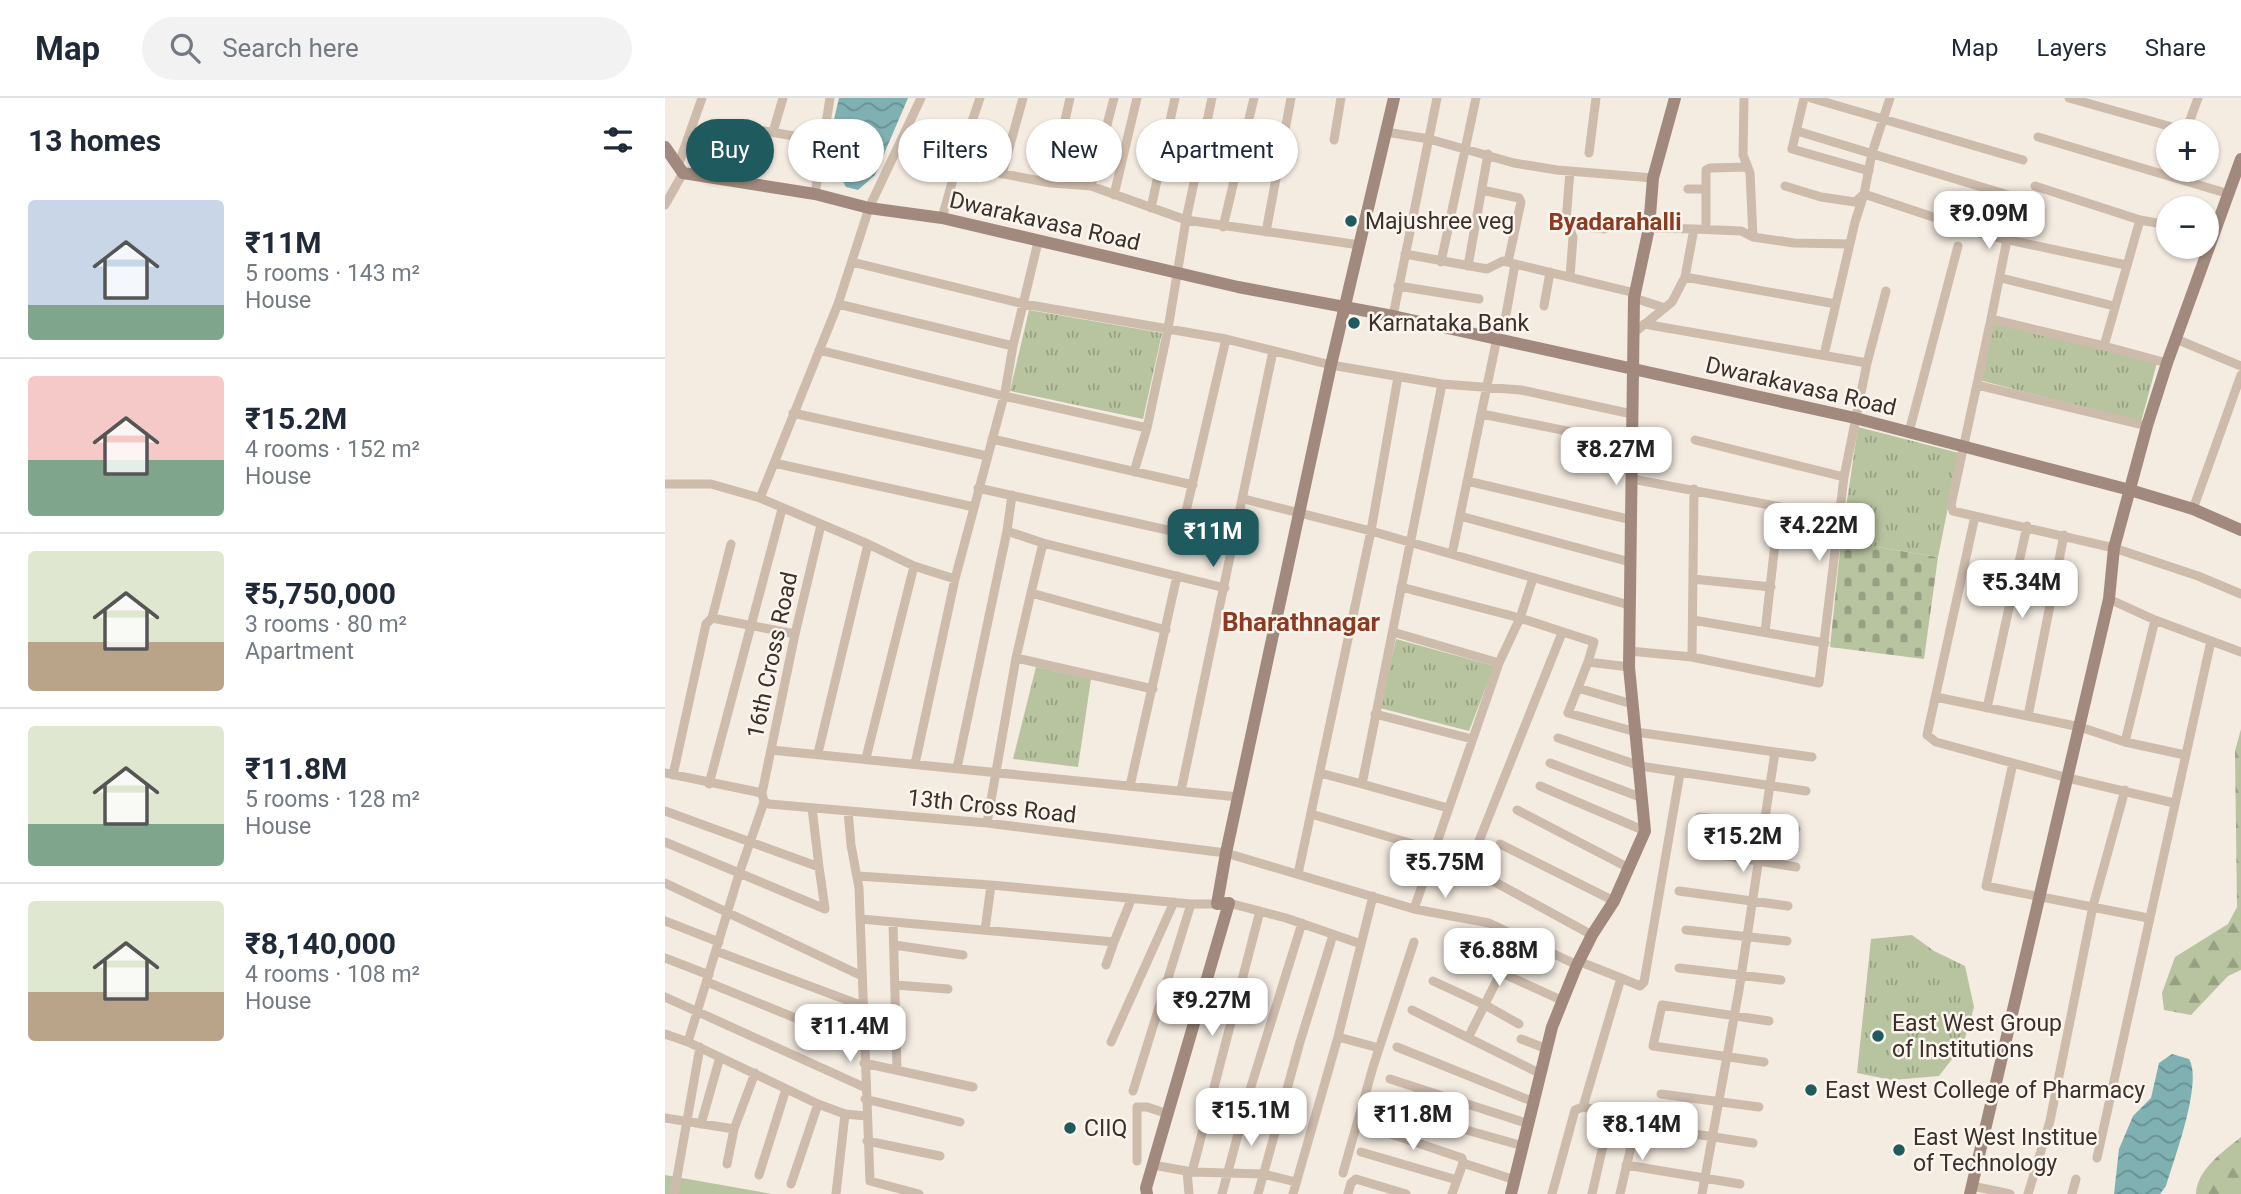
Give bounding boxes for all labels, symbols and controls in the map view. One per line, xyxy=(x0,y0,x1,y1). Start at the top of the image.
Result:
search box xyxy=(142,17,632,80)
text: Map xyxy=(35,29,100,68)
icon: search xyxy=(166,29,204,67)
text: Search here xyxy=(222,33,359,63)
text: Map xyxy=(1951,34,1999,62)
text: Layers xyxy=(2037,34,2107,62)
text: Share xyxy=(2145,34,2206,62)
chip: Buy xyxy=(686,119,774,182)
chip: Rent xyxy=(788,119,884,182)
chip: Filters xyxy=(898,119,1012,182)
chip: New xyxy=(1026,119,1122,182)
chip: Apartment xyxy=(1136,119,1298,182)
map controls xyxy=(2156,119,2219,259)
button: + xyxy=(2156,119,2219,182)
icon: filters xyxy=(599,121,637,159)
text: 13 homes xyxy=(28,123,161,158)
street label: Dwarakavasa Road xyxy=(947,186,1143,257)
pin: ₹9.09M xyxy=(1932,192,2046,251)
button: − xyxy=(2156,196,2219,259)
text: ₹9.09M xyxy=(1950,200,2028,227)
place label: Majushree veg xyxy=(1365,208,1514,235)
district label: Byadarahalli xyxy=(1548,208,1682,236)
marker: Majushree veg xyxy=(1343,213,1359,229)
text: ₹11M xyxy=(245,225,321,260)
icon: home xyxy=(84,228,168,312)
text: 5 rooms · 143 m² xyxy=(245,260,420,287)
text: House xyxy=(245,287,311,314)
place label: Karnataka Bank xyxy=(1368,310,1529,337)
marker: Karnataka Bank xyxy=(1346,315,1362,331)
street label: Dwarakavasa Road xyxy=(1703,351,1899,422)
text: ₹15.2M xyxy=(245,401,347,436)
icon: home xyxy=(84,404,168,488)
pin: ₹8.27M xyxy=(1559,428,1673,487)
text: 4 rooms · 152 m² xyxy=(245,436,420,463)
text: ₹8.27M xyxy=(1577,436,1655,463)
text: House xyxy=(245,463,311,490)
pin: ₹4.22M xyxy=(1762,504,1876,563)
pin: ₹11M xyxy=(1172,510,1254,569)
text: ₹4.22M xyxy=(1780,512,1858,539)
text: ₹11M xyxy=(1184,518,1242,545)
pin: ₹5.34M xyxy=(1965,560,2079,620)
street label: 16th Cross Road xyxy=(742,569,803,741)
text: ₹5.34M xyxy=(1983,569,2061,596)
text: ₹5,750,000 xyxy=(245,576,396,611)
icon: home xyxy=(84,579,168,663)
district label: Bharathnagar xyxy=(1222,607,1381,637)
text: 3 rooms · 80 m² xyxy=(245,611,407,638)
text: Apartment xyxy=(245,638,354,665)
text: ₹11.8M xyxy=(245,751,347,786)
icon: home xyxy=(84,754,168,838)
street label: 13th Cross Road xyxy=(906,784,1078,829)
text: 5 rooms · 128 m² xyxy=(245,786,420,813)
text: House xyxy=(245,813,311,840)
pin: ₹15.2M xyxy=(1686,814,1800,874)
text: ₹15.2M xyxy=(1704,823,1782,850)
pin: ₹5.75M xyxy=(1388,840,1502,900)
text: ₹5.75M xyxy=(1406,849,1484,876)
text: ₹8,140,000 xyxy=(245,926,396,961)
pin: ₹6.88M xyxy=(1442,928,1556,988)
icon: home xyxy=(84,929,168,1013)
text: ₹6.88M xyxy=(1460,937,1538,964)
text: 4 rooms · 108 m² xyxy=(245,961,420,988)
pin: ₹9.27M xyxy=(1155,978,1269,1038)
text: ₹9.27M xyxy=(1173,987,1251,1014)
text: House xyxy=(245,988,311,1015)
pin: ₹11.4M xyxy=(793,1004,907,1064)
place label: East West Group of Institutions xyxy=(1892,1010,2062,1063)
text: ₹11.4M xyxy=(811,1013,889,1040)
marker: East West Group of Institutions xyxy=(1870,1028,1886,1044)
place label: East West College of Pharmacy xyxy=(1825,1077,2145,1104)
marker: East West College of Pharmacy xyxy=(1803,1082,1819,1098)
pin: ₹15.1M xyxy=(1194,1088,1308,1148)
pin: ₹11.8M xyxy=(1356,1093,1470,1152)
text: ₹15.1M xyxy=(1212,1097,1290,1124)
text: ₹11.8M xyxy=(1374,1101,1452,1128)
pin: ₹8.14M xyxy=(1585,1102,1699,1162)
text: ₹8.14M xyxy=(1603,1111,1681,1138)
place label: CIIQ xyxy=(1084,1115,1127,1142)
marker: CIIQ xyxy=(1062,1120,1078,1136)
place label: East West Institue of Technology xyxy=(1913,1124,2097,1177)
marker: East West Institue of Technology xyxy=(1891,1142,1907,1158)

